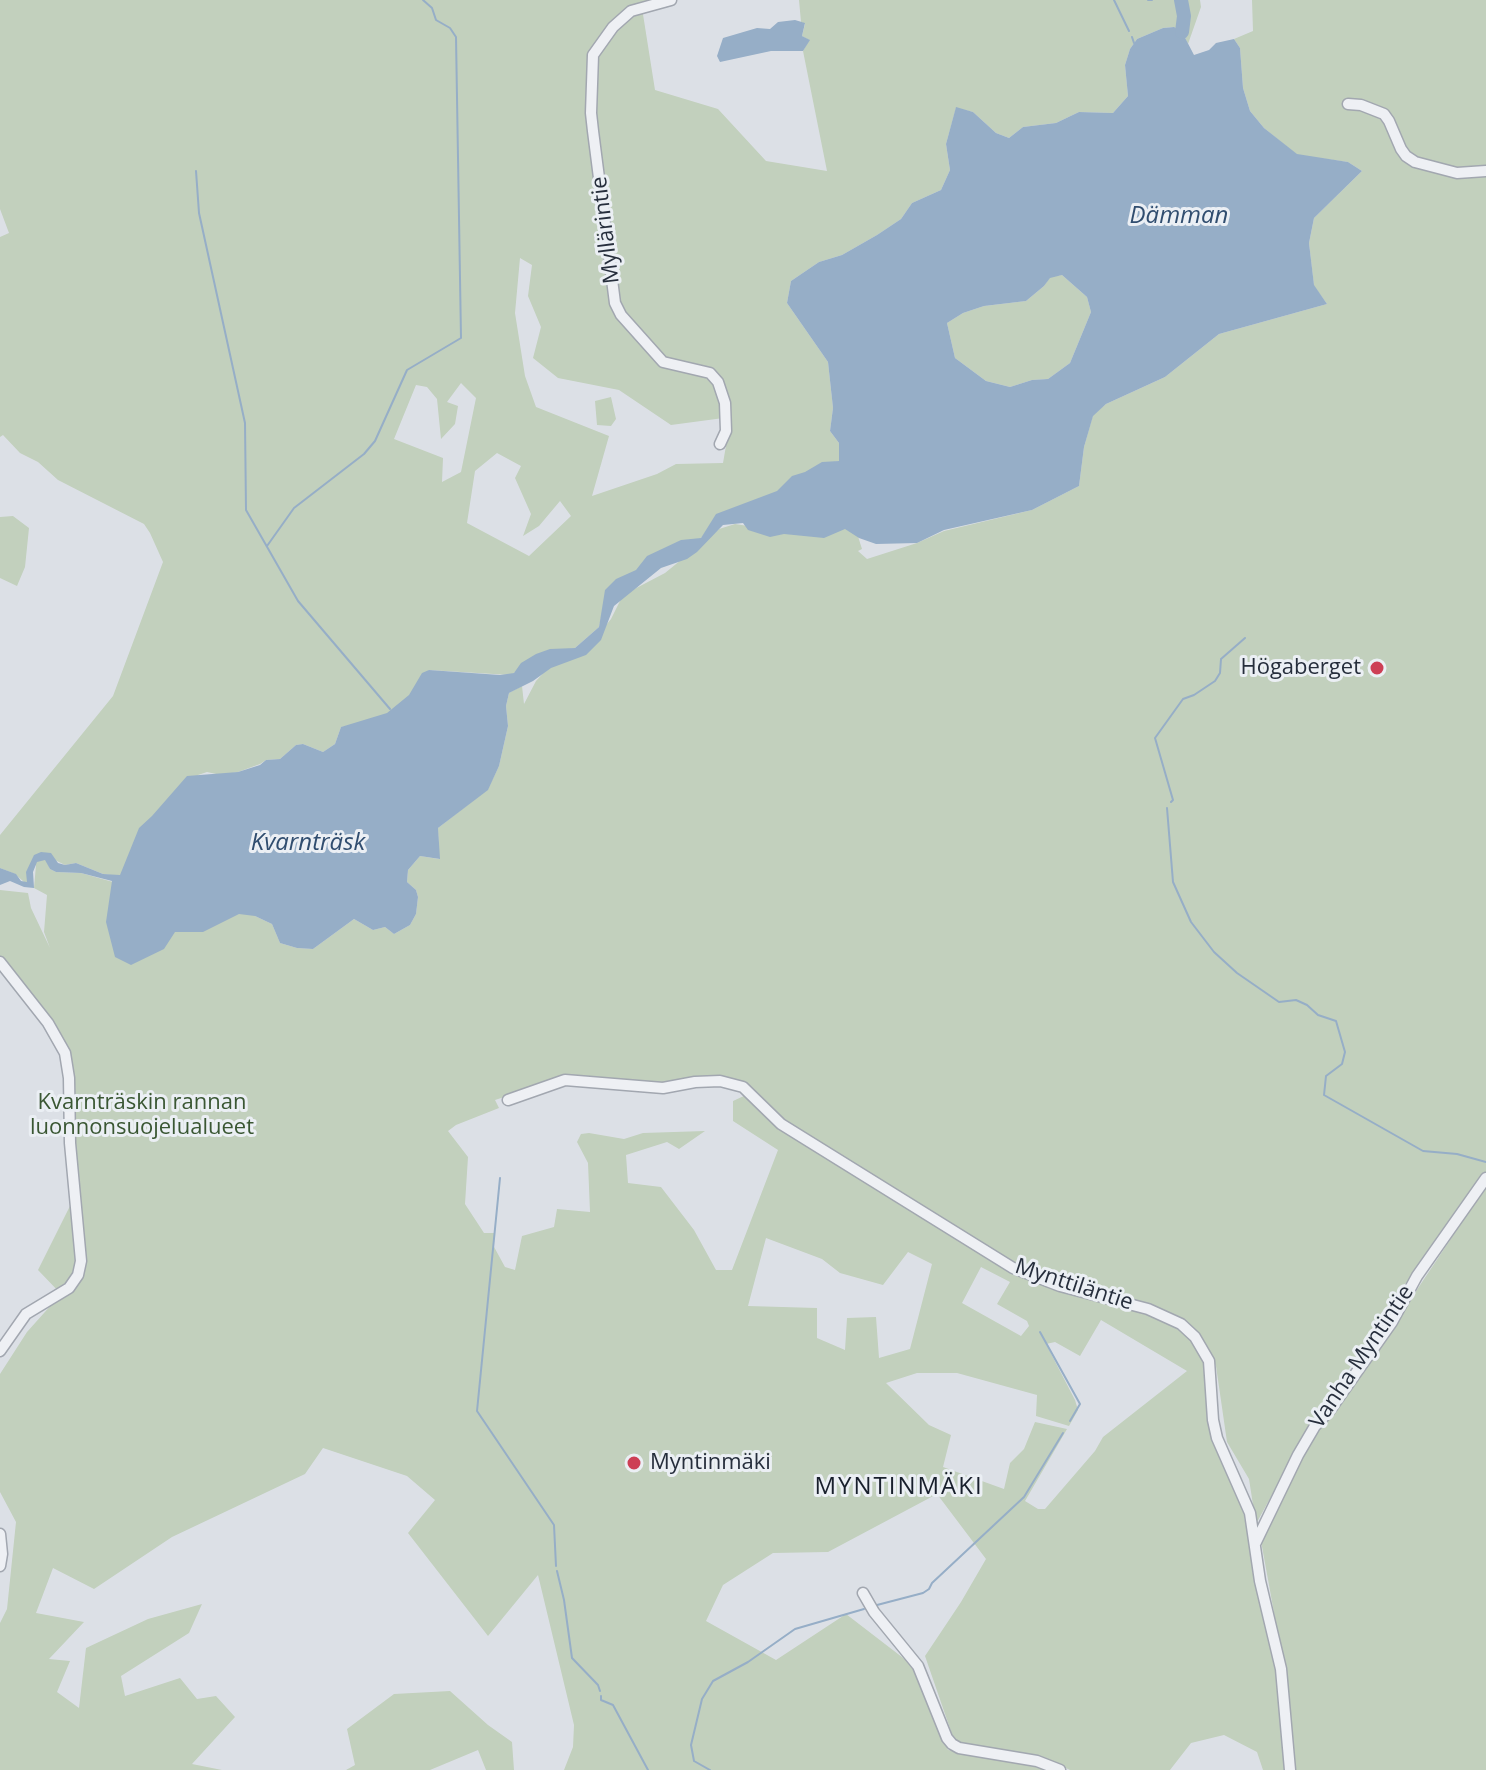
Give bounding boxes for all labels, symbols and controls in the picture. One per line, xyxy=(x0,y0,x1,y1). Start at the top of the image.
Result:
street label: Myllärintie xyxy=(586,175,626,285)
water label: Dämman xyxy=(1130,202,1228,230)
place label: Högaberget xyxy=(1240,655,1361,681)
marker: Högaberget xyxy=(1368,659,1386,677)
water label: Kvarnträsk xyxy=(251,829,365,857)
park label: Kvarnträskin rannan luonnonsuojelualueet xyxy=(30,1090,254,1142)
street label: Mynttiläntie xyxy=(1012,1254,1136,1316)
street label: Vanha Myntintie xyxy=(1304,1280,1420,1434)
place label: Myntinmäki xyxy=(650,1450,771,1476)
marker: Myntinmäki xyxy=(625,1454,643,1472)
district label: MYNTINMÄKI xyxy=(814,1473,984,1501)

